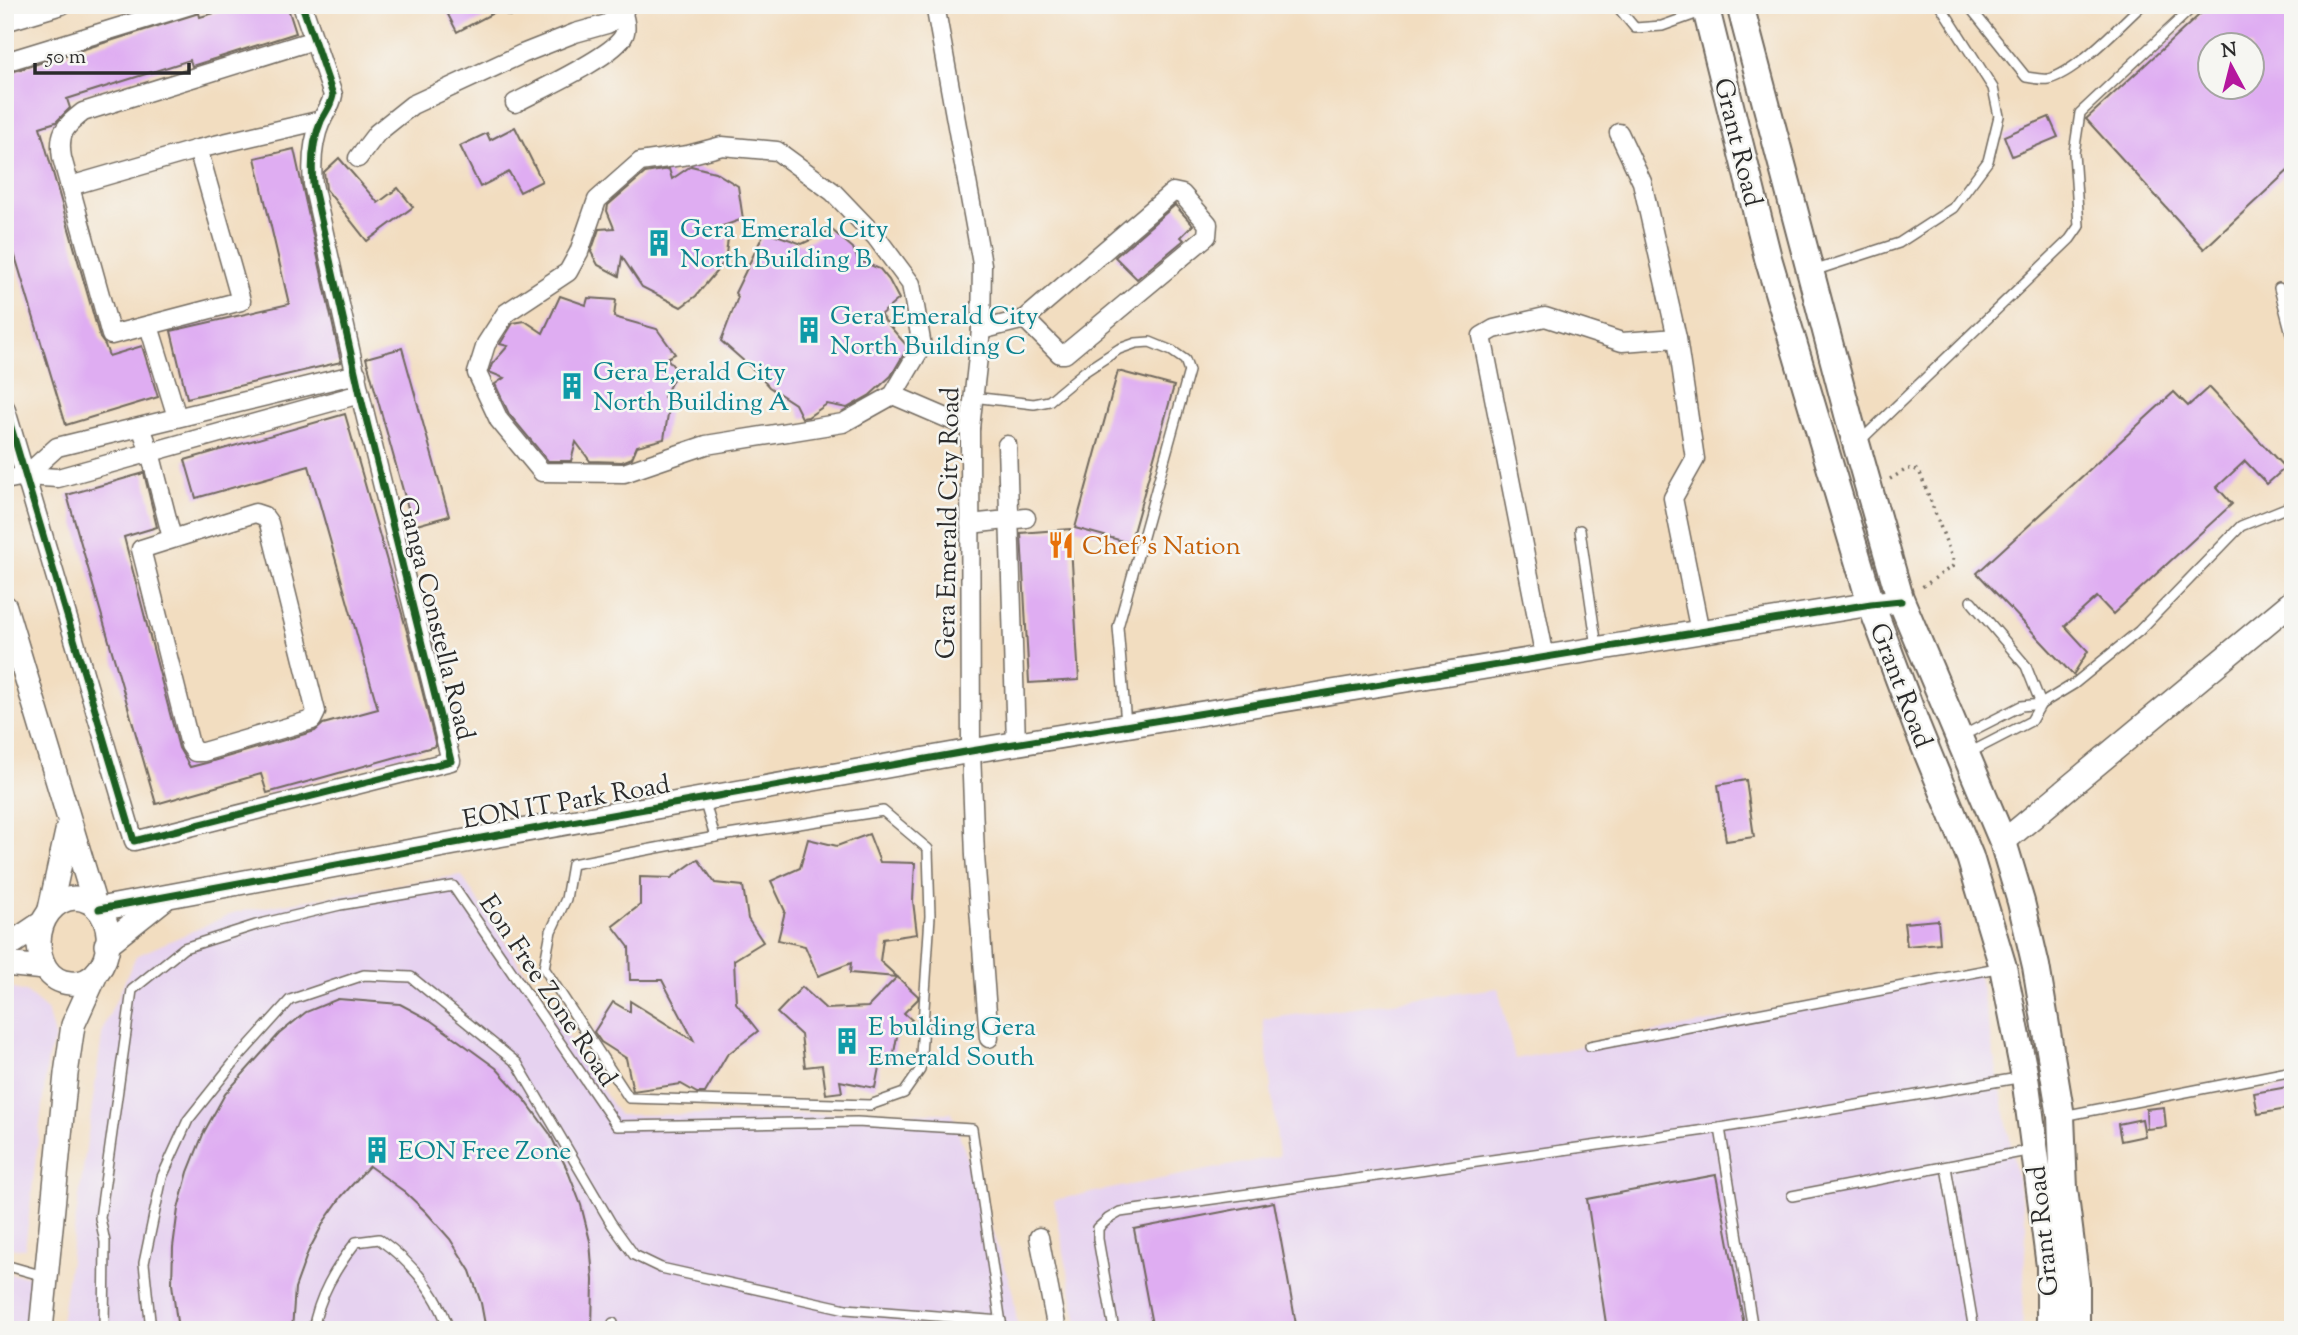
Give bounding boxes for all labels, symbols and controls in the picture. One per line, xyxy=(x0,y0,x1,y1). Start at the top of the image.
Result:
scale bar xyxy=(35,32,189,76)
north arrow xyxy=(2196,32,2266,102)
text: N xyxy=(2220,37,2238,66)
text: 50 m xyxy=(45,43,86,73)
street label: Grant Road xyxy=(1703,75,1770,211)
place label: Gera Emerald City North Building B xyxy=(680,212,888,279)
building icon: Gera Emerald City North Building B xyxy=(644,228,674,258)
place label: Gera Emerald City North Building C xyxy=(830,299,1038,366)
building icon: Gera Emerald City North Building C xyxy=(794,315,824,345)
place label: Gera E,erald City North Building A xyxy=(593,355,789,422)
building icon: Gera E,erald City North Building A xyxy=(557,371,587,401)
street label: Gera Emerald City Road xyxy=(929,386,970,660)
street label: Ganga Constella Road xyxy=(386,493,483,745)
place label: Chef’s Nation xyxy=(1082,529,1241,566)
restaurant icon: Chef’s Nation xyxy=(1046,530,1076,560)
street label: Grant Road xyxy=(1859,618,1941,754)
street label: EON IT Park Road xyxy=(460,767,673,840)
street label: Eon Free Zone Road xyxy=(469,888,625,1095)
place label: E bulding Gera Emerald South xyxy=(868,1010,1036,1077)
building icon: E bulding Gera Emerald South xyxy=(832,1026,862,1056)
place label: EON Free Zone xyxy=(398,1134,571,1171)
building icon: EON Free Zone xyxy=(362,1135,392,1165)
street label: Grant Road xyxy=(2019,1163,2070,1298)

